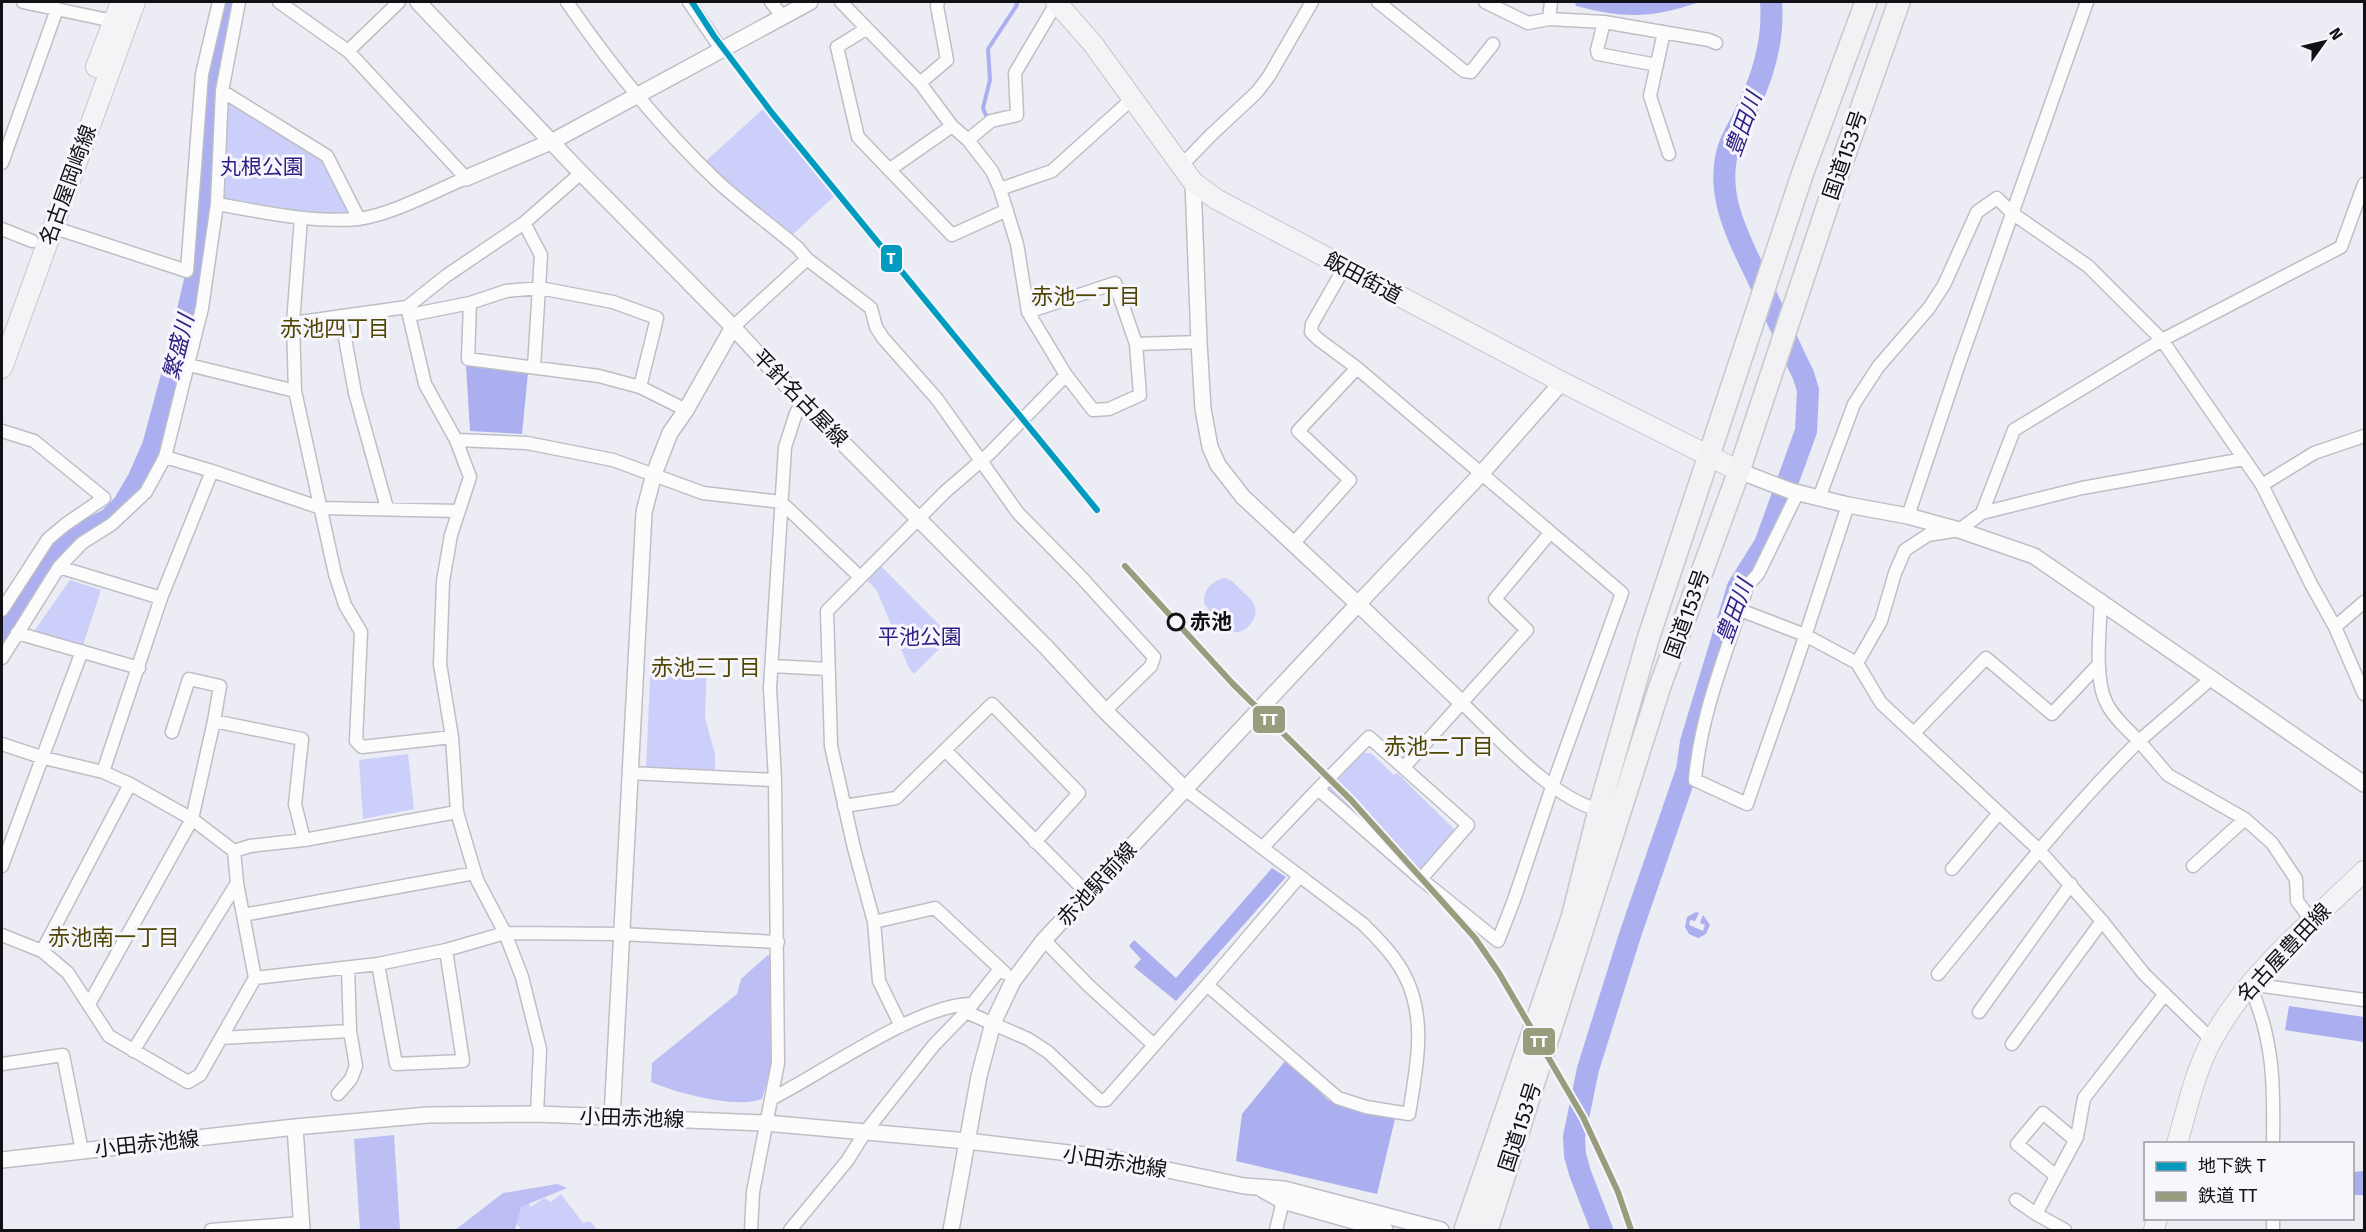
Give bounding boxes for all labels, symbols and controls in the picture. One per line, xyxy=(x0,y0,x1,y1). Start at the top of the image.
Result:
north arrow xyxy=(2294,12,2354,72)
text: N xyxy=(2325,24,2347,44)
water label: 豊田川 xyxy=(1719,87,1768,160)
street label: 国道153号 xyxy=(1818,107,1872,203)
street label: 名古屋岡崎線 xyxy=(34,121,102,249)
park label: 丸根公園 xyxy=(220,154,304,180)
line badge: T xyxy=(880,244,903,273)
street label: 飯田街道 xyxy=(1320,247,1406,309)
text: T xyxy=(887,249,896,268)
district label: 赤池一丁目 xyxy=(1031,283,1141,310)
water label: 繁盛川 xyxy=(157,310,200,382)
district label: 赤池四丁目 xyxy=(280,315,390,342)
street label: 平針名古屋線 xyxy=(747,344,853,452)
street label: 国道153号 xyxy=(1659,566,1715,662)
water label: 豊田川 xyxy=(1710,574,1759,647)
place label: 赤池 xyxy=(1190,609,1232,635)
marker: 赤池 xyxy=(1167,613,1185,631)
park label: 平池公園 xyxy=(878,624,962,650)
district label: 赤池三丁目 xyxy=(651,654,761,681)
line badge: TT xyxy=(1252,705,1286,734)
text: TT xyxy=(1260,710,1278,729)
district label: 赤池二丁目 xyxy=(1384,733,1494,760)
street label: 赤池駅前線 xyxy=(1052,837,1142,931)
street label: 名古屋豊田線 xyxy=(2232,898,2336,1008)
district label: 赤池南一丁目 xyxy=(48,924,180,951)
line badge: TT xyxy=(1522,1027,1556,1056)
text: TT xyxy=(1530,1032,1548,1051)
street label: 国道153号 xyxy=(1493,1079,1547,1175)
street label: 小田赤池線 xyxy=(579,1103,685,1133)
street label: 小田赤池線 xyxy=(93,1126,201,1162)
street label: 小田赤池線 xyxy=(1061,1141,1169,1183)
legend xyxy=(2144,1142,2354,1220)
text: 地下鉄 T xyxy=(2198,1155,2267,1177)
text: 鉄道 TT xyxy=(2198,1185,2258,1207)

